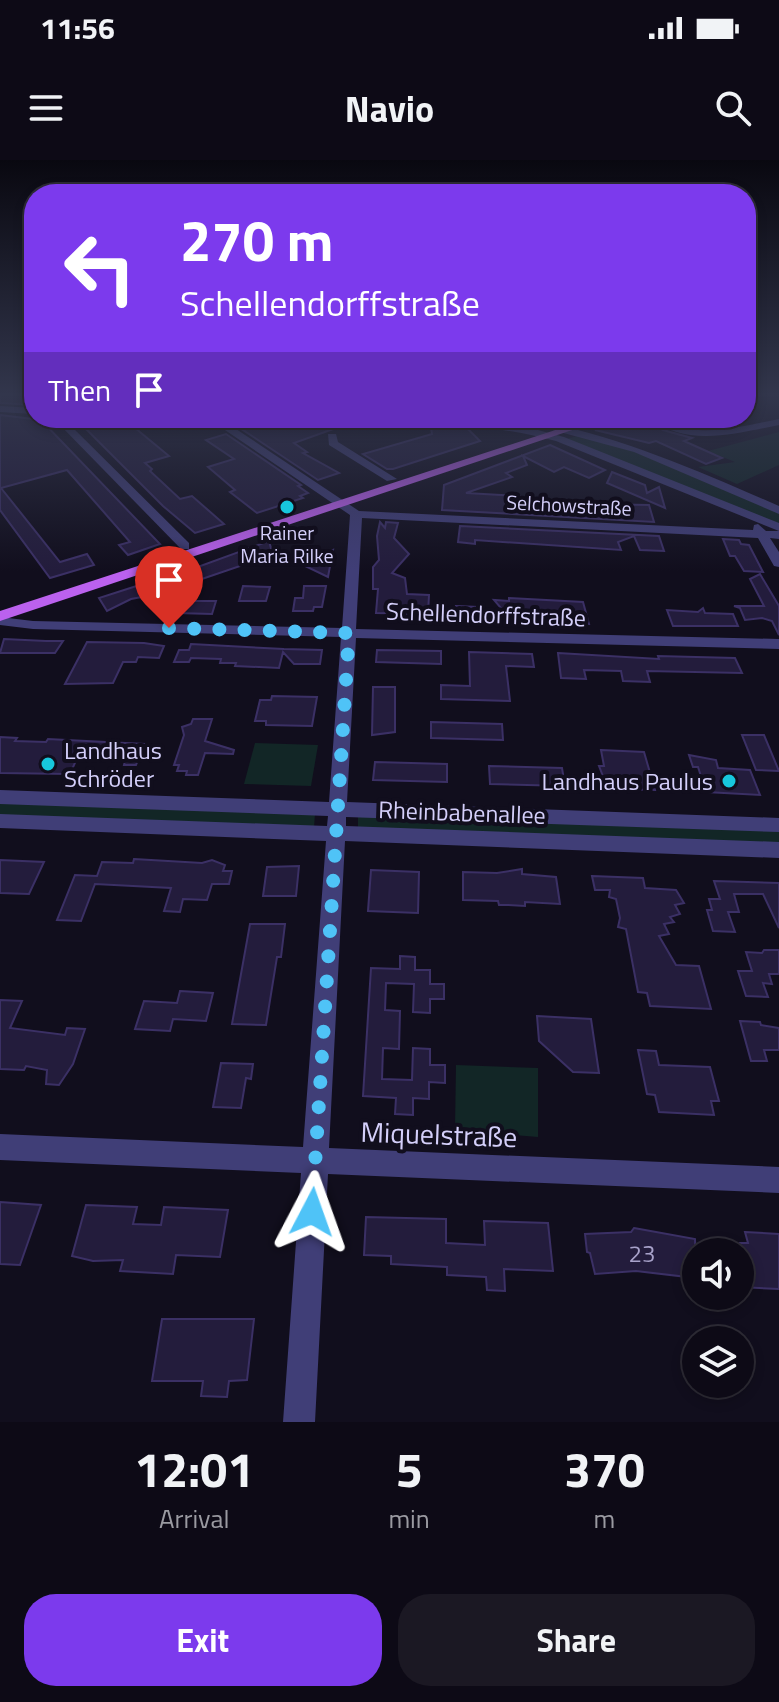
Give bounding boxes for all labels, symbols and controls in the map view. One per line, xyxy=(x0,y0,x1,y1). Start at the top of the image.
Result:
text: 11:56 xyxy=(40,5,115,51)
text: Navio xyxy=(345,81,434,136)
icon: menu xyxy=(24,86,68,130)
icon: search xyxy=(711,86,755,130)
text: 270 m xyxy=(180,198,333,283)
icon: left xyxy=(48,216,152,320)
text: Schellendorffstraße xyxy=(180,275,480,330)
text: Then xyxy=(48,367,111,413)
icon: arrive xyxy=(127,368,171,412)
street label: Selchowstraße xyxy=(506,486,632,524)
marker: Rainer Maria Rilke xyxy=(278,498,296,516)
place label: Rainer Maria Rilke xyxy=(240,517,334,571)
pin xyxy=(135,546,203,628)
icon: arrive xyxy=(147,558,191,602)
street label: Schellendorffstraße xyxy=(385,593,587,635)
place label: Landhaus Schröder xyxy=(64,732,162,796)
marker: Landhaus Schröder xyxy=(39,755,57,773)
place label: Landhaus Paulus xyxy=(541,763,713,799)
marker: Landhaus Paulus xyxy=(720,772,738,790)
street label: Rheinbabenallee xyxy=(378,791,546,833)
street label: Miquelstraße xyxy=(360,1110,518,1158)
position arrow xyxy=(270,1170,354,1254)
house number: 23 xyxy=(629,1235,655,1271)
map controls xyxy=(682,1238,754,1398)
button: sound xyxy=(682,1238,754,1310)
button: layers xyxy=(682,1326,754,1398)
text: 12:01 xyxy=(134,1433,254,1506)
text: 5 xyxy=(396,1433,423,1506)
text: 370 xyxy=(564,1433,645,1506)
text: Arrival xyxy=(159,1499,229,1538)
text: min xyxy=(388,1499,430,1538)
text: m xyxy=(594,1499,615,1538)
button: Exit xyxy=(24,1594,382,1686)
button: Share xyxy=(398,1594,755,1686)

